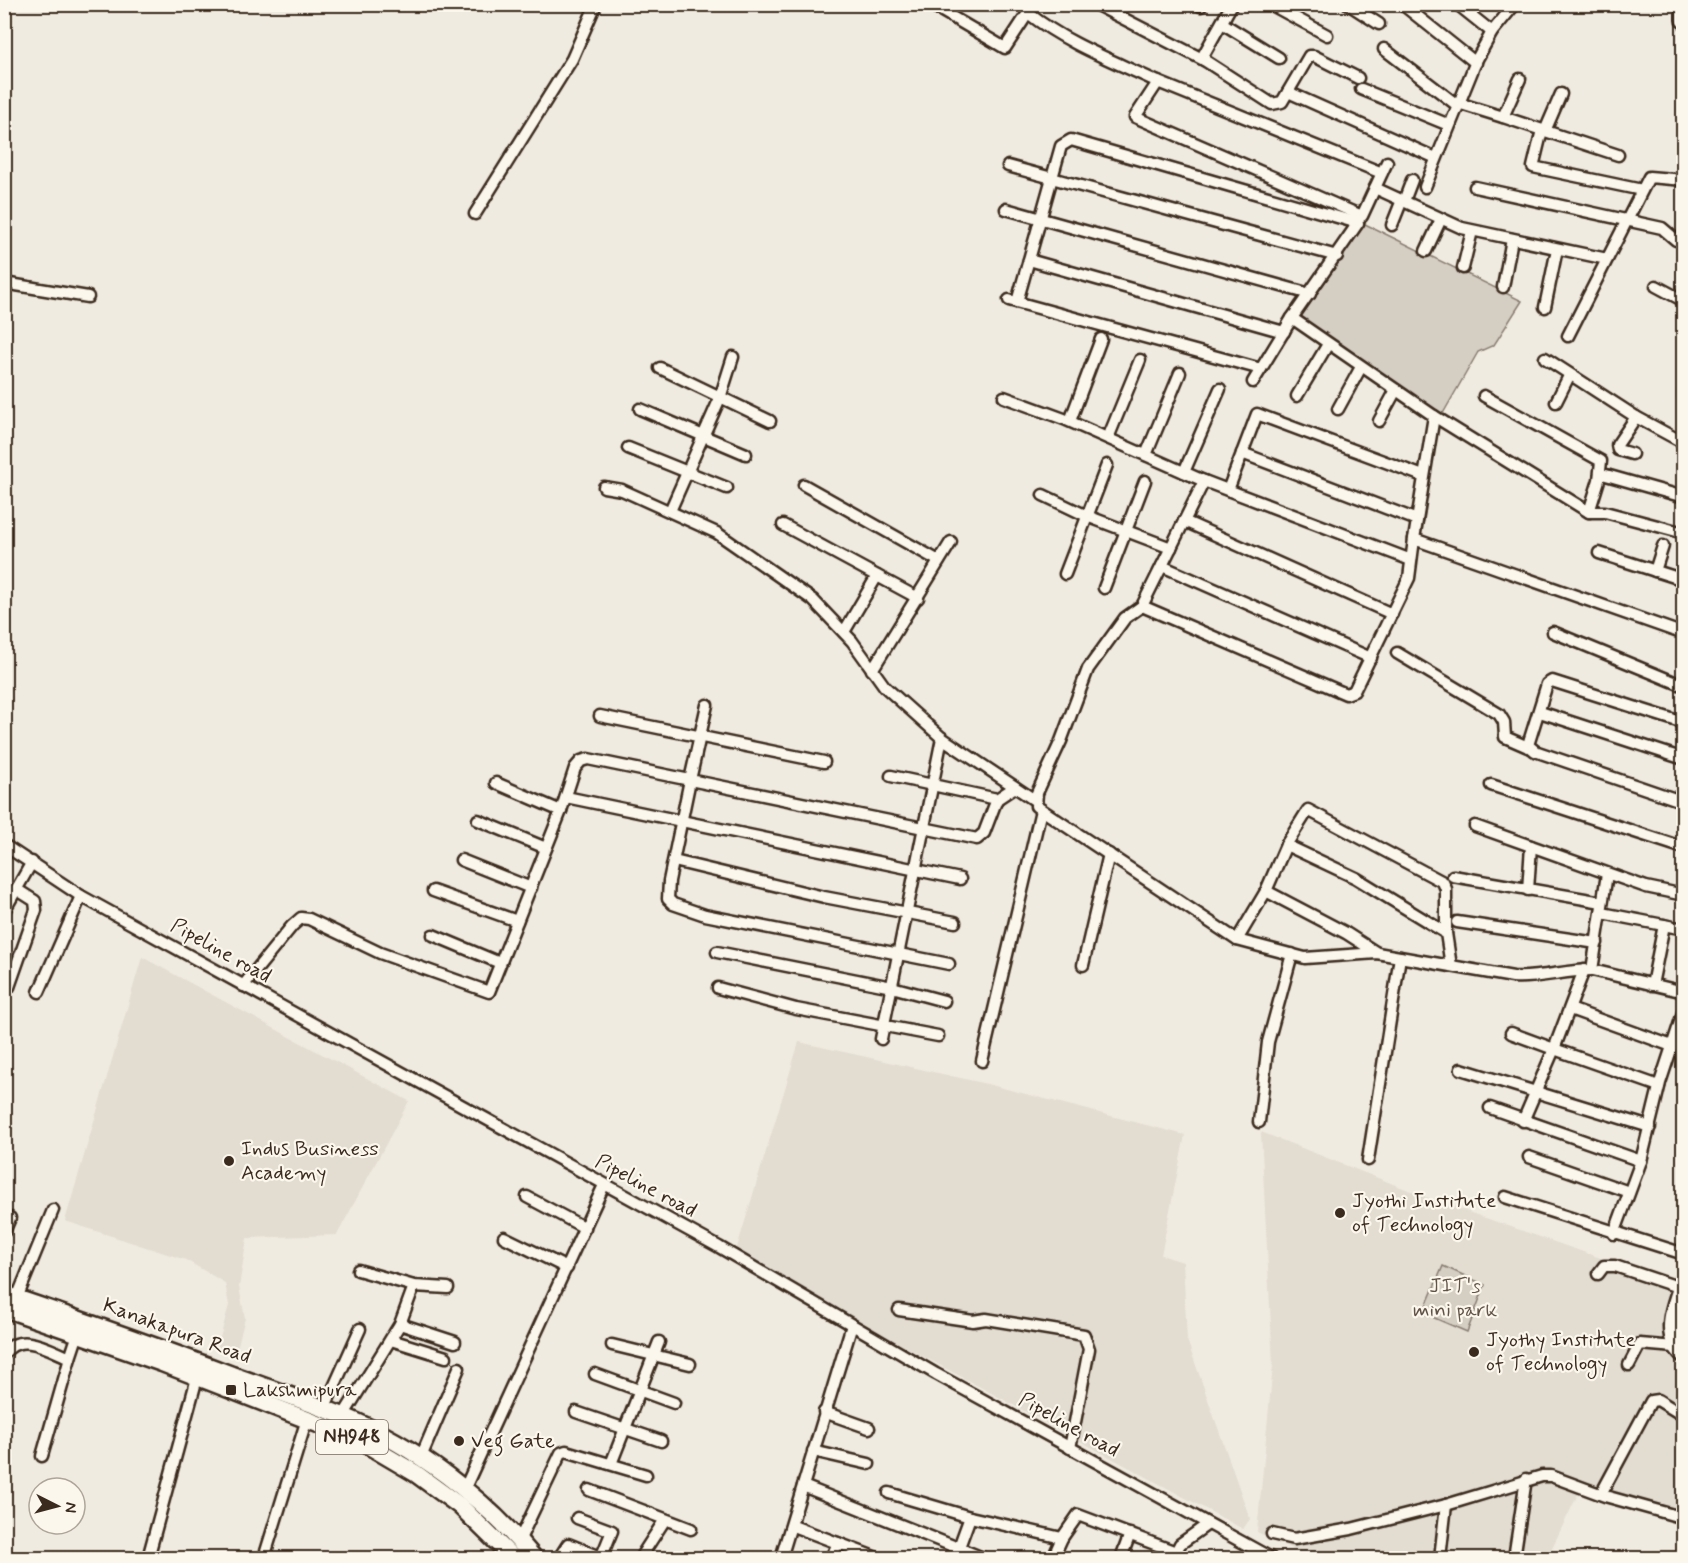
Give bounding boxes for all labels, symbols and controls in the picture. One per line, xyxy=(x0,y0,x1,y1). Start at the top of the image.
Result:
street label: Pipeline road xyxy=(166,912,276,990)
place label: Indus Business Academy xyxy=(241,1135,379,1187)
street label: Pipeline road xyxy=(590,1148,702,1224)
marker: Indus Business Academy xyxy=(222,1154,236,1168)
place label: Jyothi Institute of Technology xyxy=(1352,1187,1496,1240)
marker: Jyothi Institute of Technology xyxy=(1333,1206,1347,1220)
park label: JIT's mini park xyxy=(1413,1272,1497,1324)
street label: Kanakapura Road xyxy=(99,1291,255,1371)
place label: Jyothy Institute of Technology xyxy=(1486,1326,1636,1379)
marker: Jyothy Institute of Technology xyxy=(1467,1345,1481,1359)
place label: Lakshmipura xyxy=(243,1376,357,1404)
marker: Lakshmipura xyxy=(224,1383,238,1397)
street label: Pipeline road xyxy=(1014,1386,1124,1464)
road number: NH948 xyxy=(316,1420,388,1454)
place label: Veg Gate xyxy=(471,1427,555,1457)
marker: Veg Gate xyxy=(452,1434,466,1448)
north arrow xyxy=(27,1476,87,1536)
text: N xyxy=(59,1501,81,1514)

